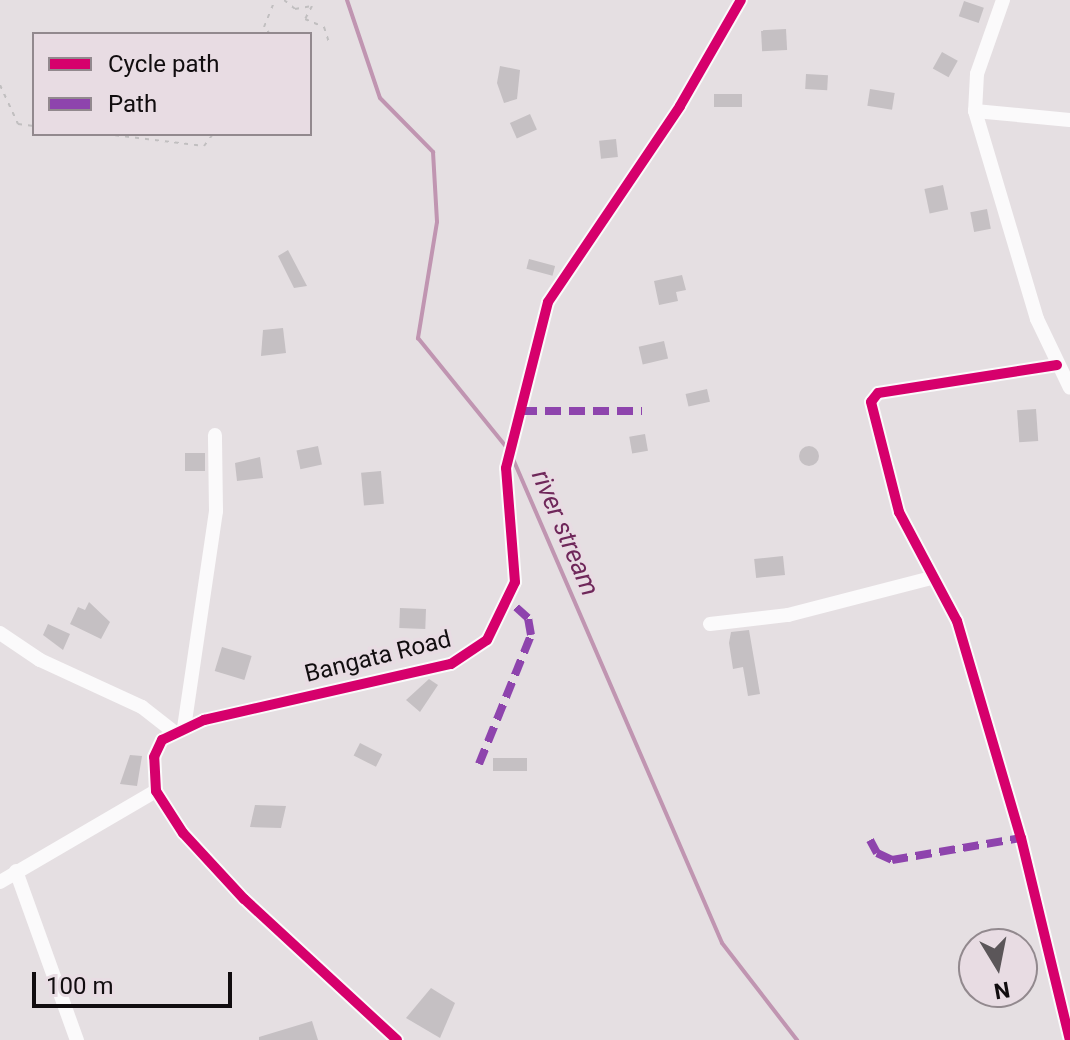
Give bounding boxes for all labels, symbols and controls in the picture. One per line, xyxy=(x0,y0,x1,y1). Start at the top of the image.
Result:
legend xyxy=(32,32,312,136)
text: Cycle path xyxy=(108,50,220,78)
text: Path xyxy=(108,90,157,118)
water label: river stream xyxy=(525,465,605,601)
street label: Bangata Road xyxy=(302,625,454,689)
north arrow xyxy=(958,928,1038,1008)
scale bar xyxy=(36,956,236,1006)
text: 100 m xyxy=(46,972,113,1000)
text: N xyxy=(992,976,1012,1004)

